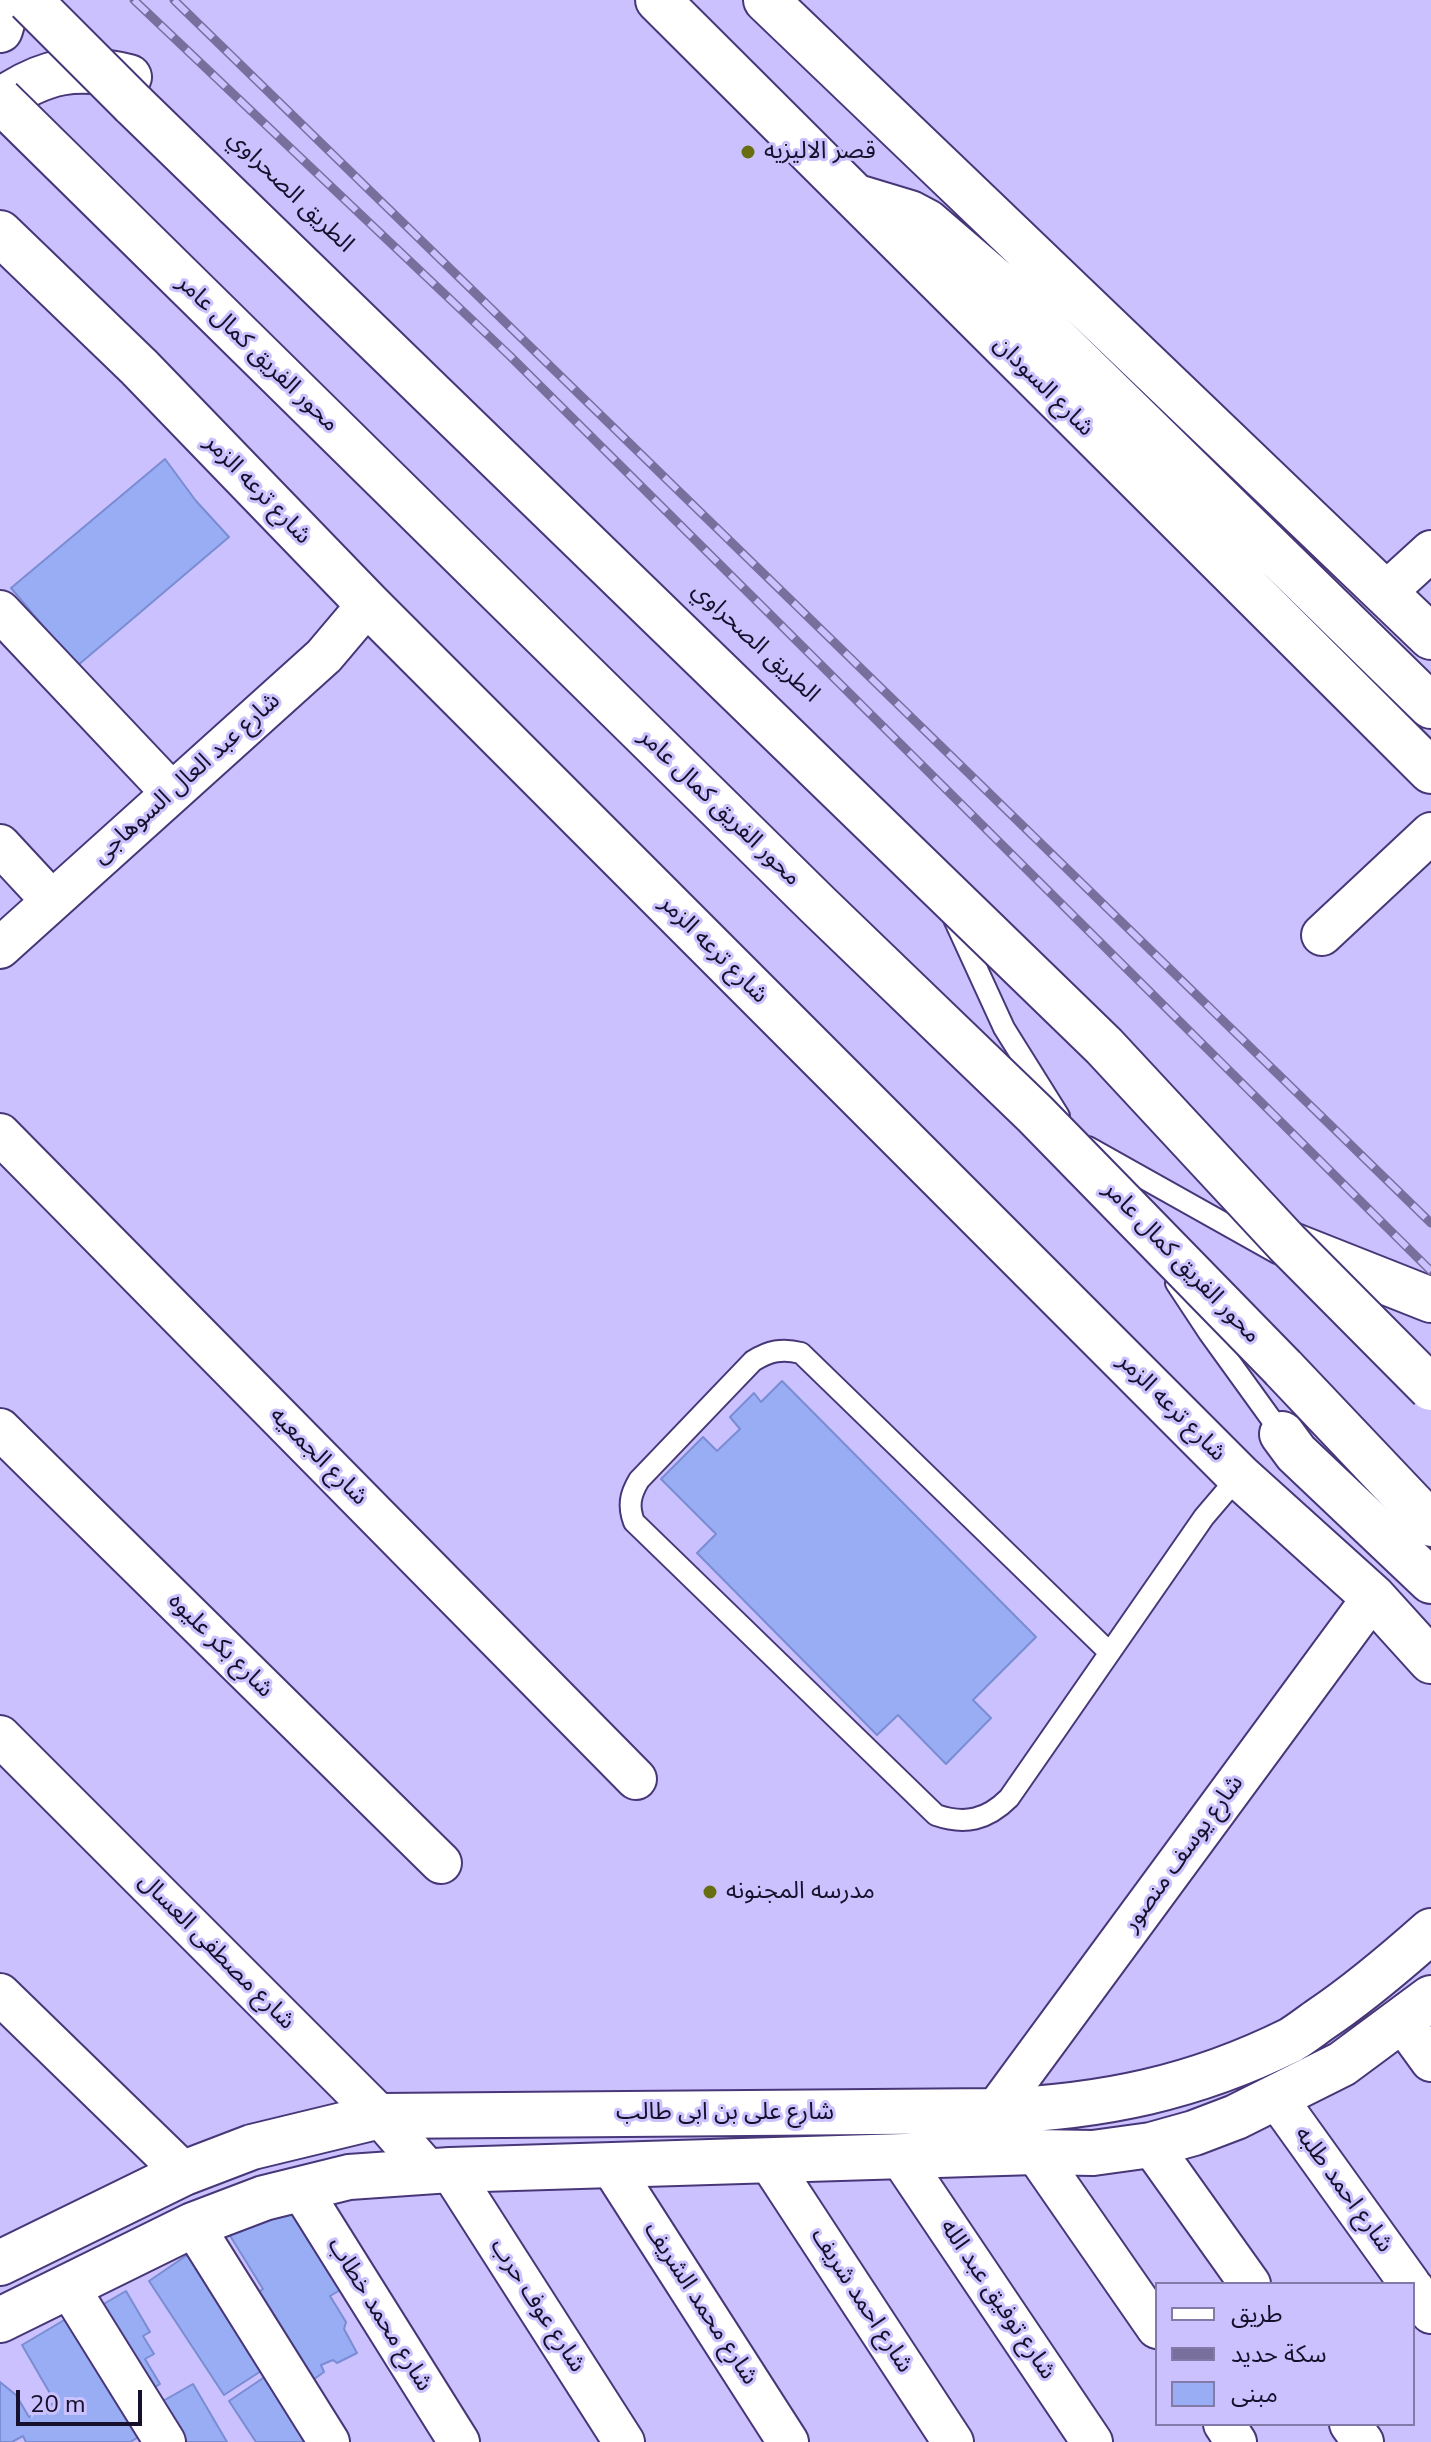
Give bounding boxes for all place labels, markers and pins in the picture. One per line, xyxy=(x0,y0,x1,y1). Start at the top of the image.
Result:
place label: قصر الاليزيه xyxy=(764,138,876,166)
marker: قصر الاليزيه xyxy=(739,143,757,161)
place label: مدرسه المجنونه xyxy=(726,1878,875,1906)
marker: مدرسه المجنونه xyxy=(701,1883,719,1901)

